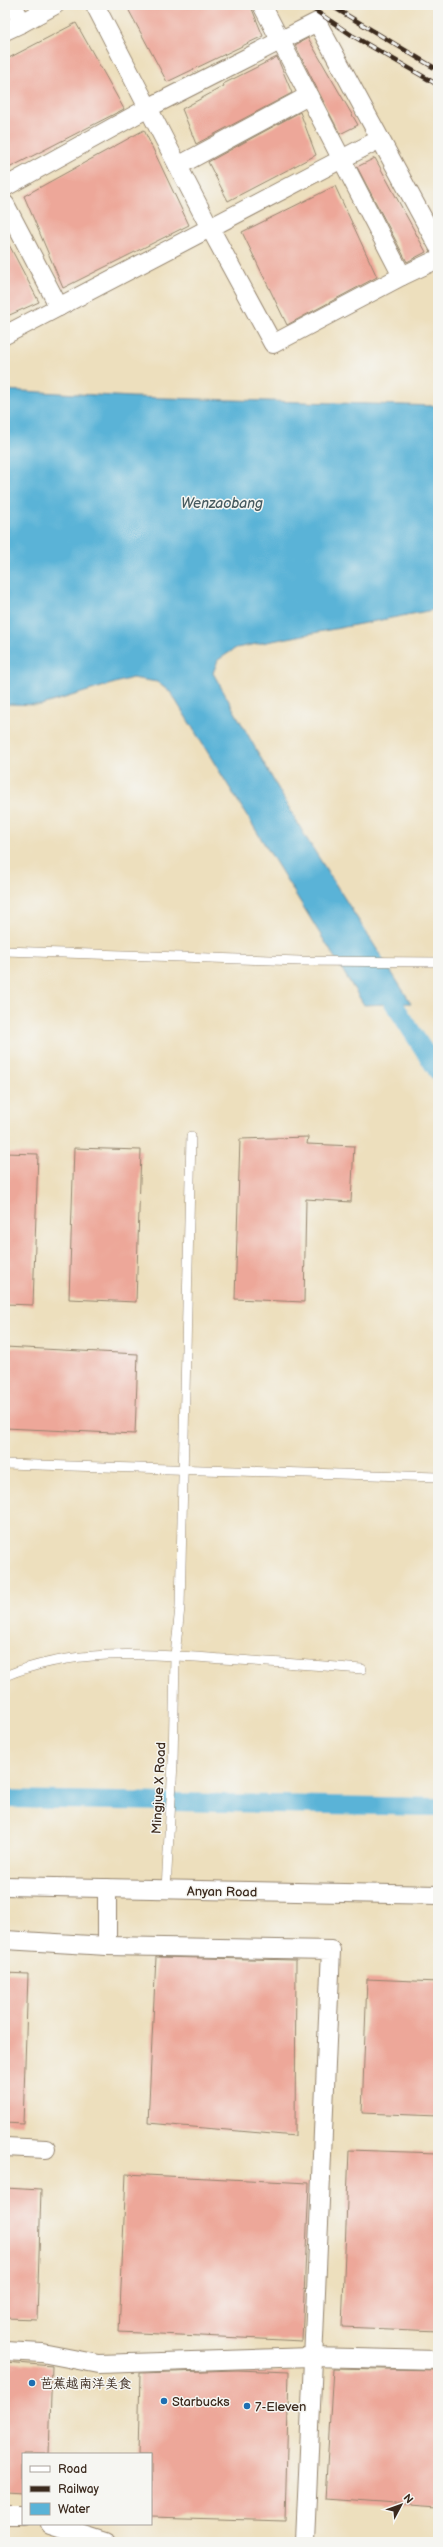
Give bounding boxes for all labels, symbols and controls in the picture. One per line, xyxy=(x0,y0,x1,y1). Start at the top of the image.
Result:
water label: Wenzaobang xyxy=(181,495,263,512)
street label: Mingjue X Road xyxy=(149,1742,169,1834)
street label: Anyan Road xyxy=(187,1883,257,1901)
place label: 芭蕉越南洋美食 xyxy=(40,2376,131,2392)
marker: 芭蕉越南洋美食 xyxy=(27,2378,37,2388)
place label: Starbucks xyxy=(172,2394,230,2410)
marker: Starbucks xyxy=(159,2396,169,2406)
place label: 7-Eleven xyxy=(255,2399,306,2415)
marker: 7-Eleven xyxy=(242,2401,252,2411)
legend xyxy=(22,2453,152,2525)
text: Road xyxy=(58,2462,87,2477)
text: Railway xyxy=(58,2482,100,2497)
north arrow xyxy=(381,2485,421,2525)
text: N xyxy=(401,2491,416,2506)
text: Water xyxy=(58,2502,90,2517)

